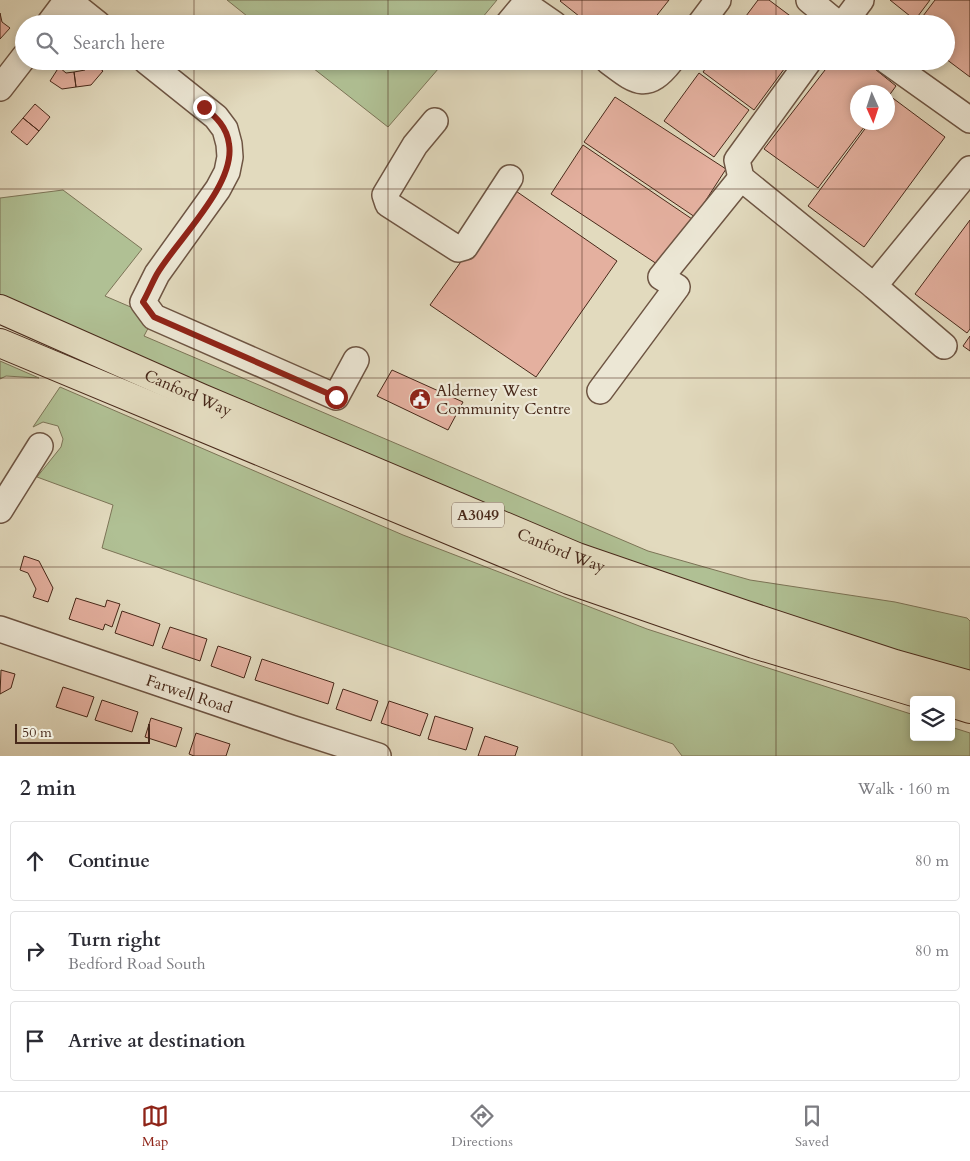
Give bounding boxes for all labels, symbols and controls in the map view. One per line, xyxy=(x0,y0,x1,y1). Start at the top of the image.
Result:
search box xyxy=(15,15,955,70)
icon: search xyxy=(33,29,61,57)
text: Search here xyxy=(73,30,165,56)
north arrow xyxy=(850,85,895,130)
route end xyxy=(193,96,216,119)
street label: Canford Way xyxy=(141,364,236,422)
place label: Alderney West Community Centre xyxy=(436,380,571,420)
route start xyxy=(325,386,348,409)
public building icon: Alderney West Community Centre xyxy=(408,387,432,411)
road number: A3049 xyxy=(452,502,504,528)
street label: Canford Way xyxy=(514,523,609,578)
street label: Farwell Road xyxy=(143,670,235,719)
map controls xyxy=(910,696,955,741)
button: layers xyxy=(910,696,955,741)
scale bar xyxy=(15,721,150,744)
text: 50 m xyxy=(22,723,52,742)
text: 2 min xyxy=(20,774,76,803)
text: Walk · 160 m xyxy=(858,778,950,800)
icon: ahead xyxy=(21,847,49,875)
text: Continue xyxy=(68,848,150,874)
text: 80 m xyxy=(915,850,949,872)
text: Turn right xyxy=(68,927,160,953)
icon: right xyxy=(21,937,49,965)
text: 80 m xyxy=(915,940,949,962)
text: Bedford Road South xyxy=(68,953,206,975)
icon: arrive xyxy=(21,1027,49,1055)
text: Arrive at destination xyxy=(68,1028,245,1054)
tab: Map xyxy=(141,1102,169,1151)
tab: Directions xyxy=(451,1102,513,1151)
tab: Saved xyxy=(795,1102,829,1151)

